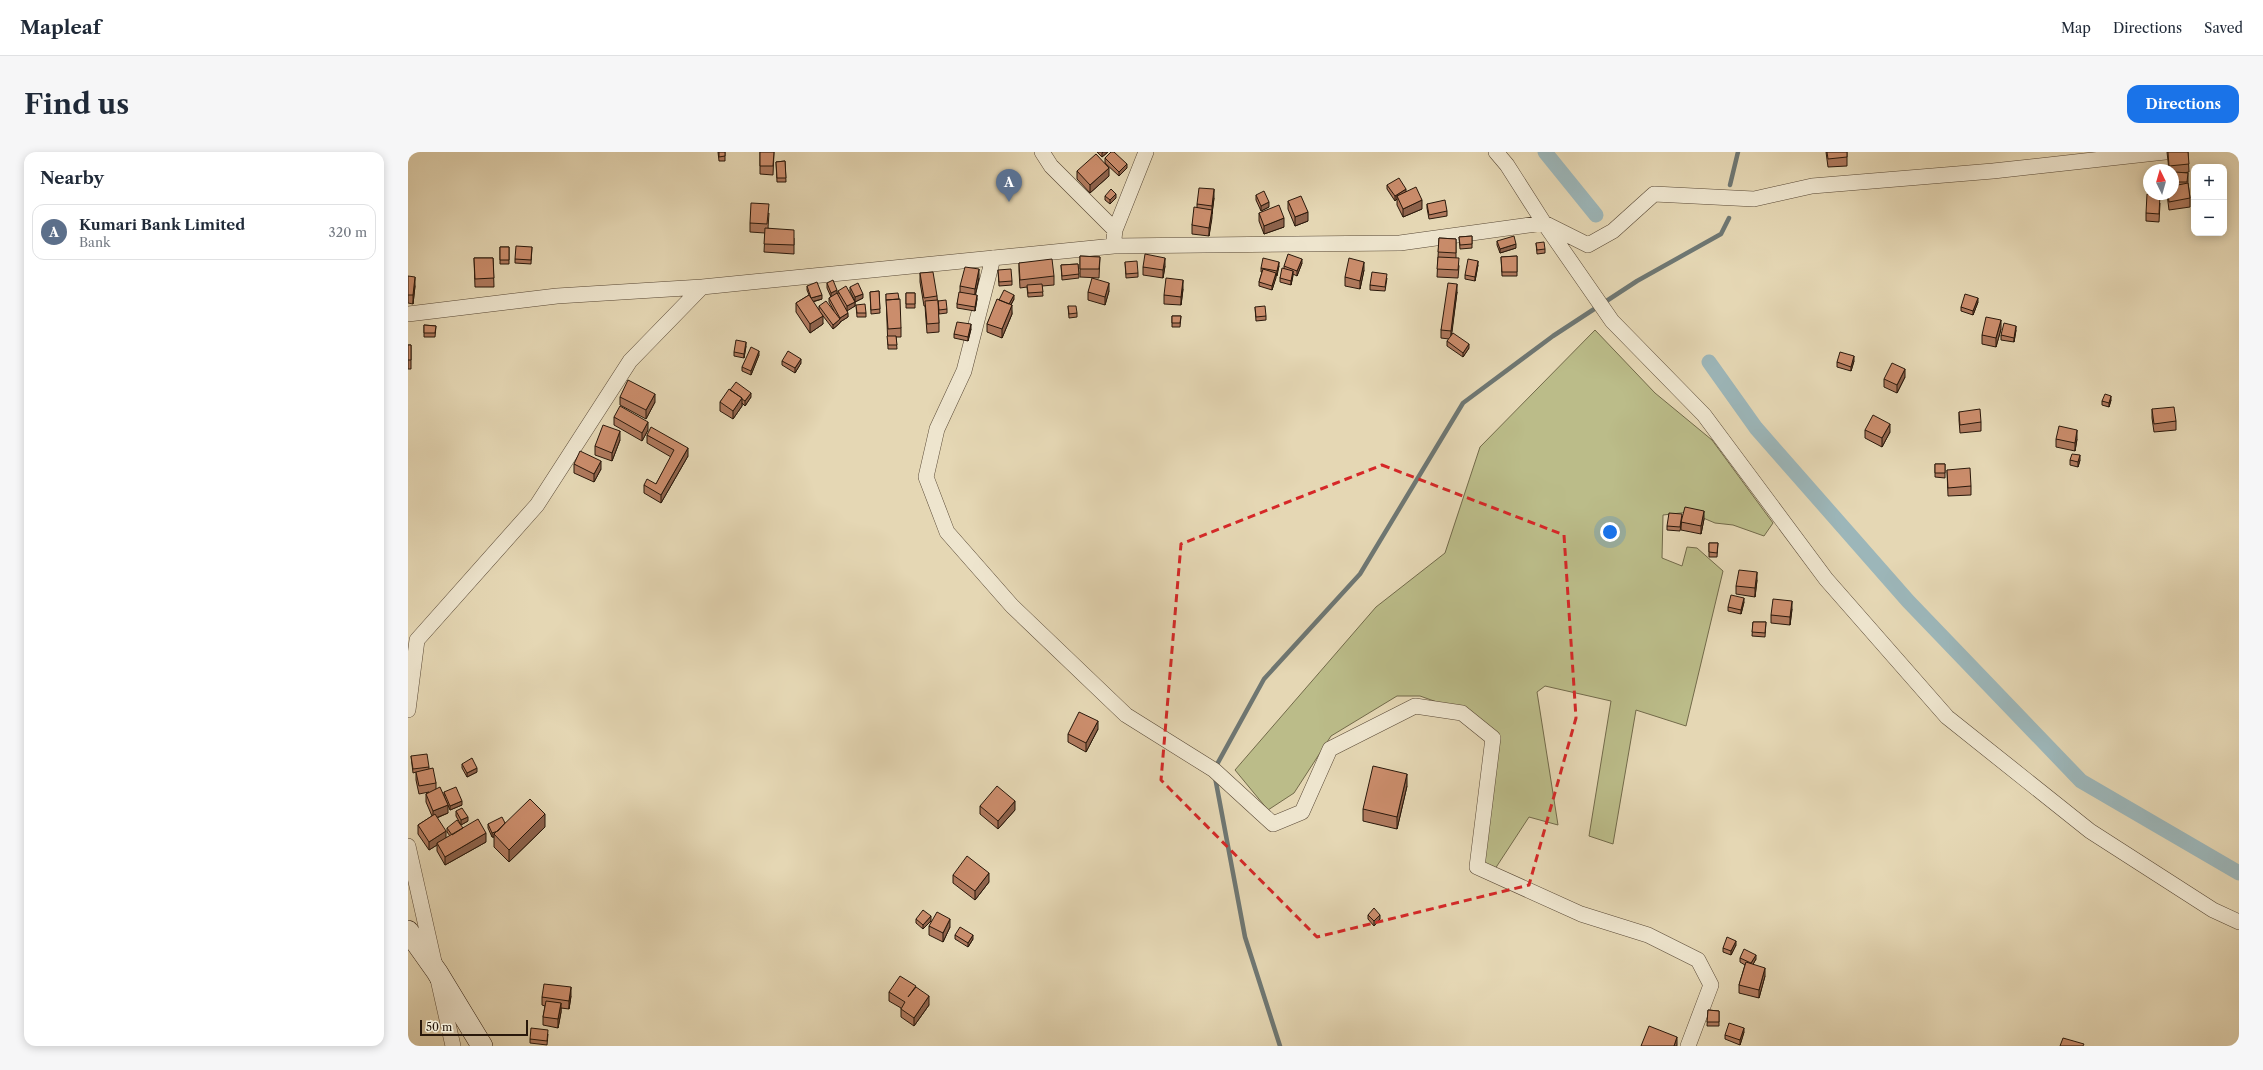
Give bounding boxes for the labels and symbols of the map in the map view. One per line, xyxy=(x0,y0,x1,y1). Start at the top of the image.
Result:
north arrow xyxy=(2143,164,2179,200)
pin: A xyxy=(996,169,1022,202)
your location xyxy=(1600,522,1620,542)
scale bar xyxy=(420,1018,528,1037)

